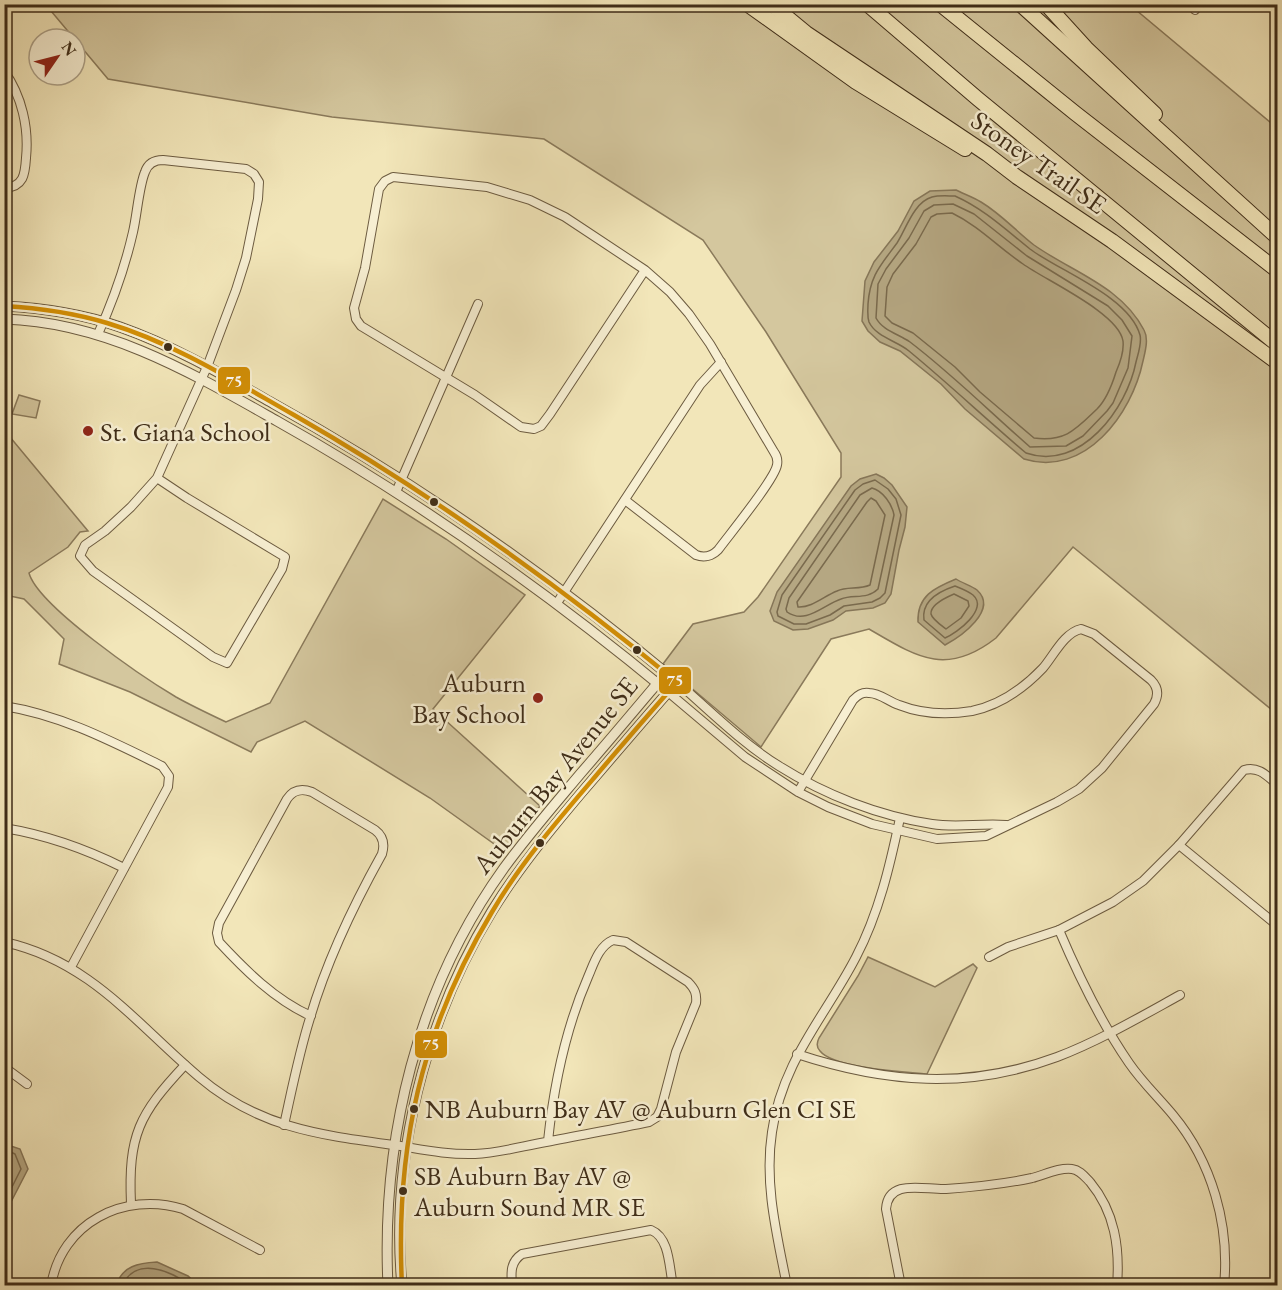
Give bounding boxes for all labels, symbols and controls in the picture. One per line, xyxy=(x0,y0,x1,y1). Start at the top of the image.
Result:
north arrow xyxy=(27,27,87,87)
text: N xyxy=(57,37,81,60)
street label: Stoney Trail SE xyxy=(964,102,1114,222)
unlabelled marker xyxy=(162,341,174,353)
line badge: 75 xyxy=(217,366,251,395)
text: 75 xyxy=(226,371,242,392)
place label: St. Giana School xyxy=(100,414,270,449)
marker: St. Giana School xyxy=(81,424,95,438)
unlabelled marker xyxy=(428,496,440,508)
unlabelled marker xyxy=(631,644,643,656)
place label: Auburn Bay School xyxy=(412,665,526,731)
line badge: 75 xyxy=(658,666,692,695)
street label: Auburn Bay Avenue SE xyxy=(464,669,645,882)
text: 75 xyxy=(667,670,683,691)
marker: Auburn Bay School xyxy=(531,691,545,705)
unlabelled marker xyxy=(534,837,546,849)
line badge: 75 xyxy=(414,1030,448,1059)
text: 75 xyxy=(423,1034,439,1055)
place label: NB Auburn Bay AV @ Auburn Glen CI SE xyxy=(425,1092,856,1126)
marker: NB Auburn Bay AV @ Auburn Glen CI SE xyxy=(408,1103,420,1115)
place label: SB Auburn Bay AV @ Auburn Sound MR SE xyxy=(413,1159,645,1224)
marker: SB Auburn Bay AV @ Auburn Sound MR SE xyxy=(397,1185,409,1197)

